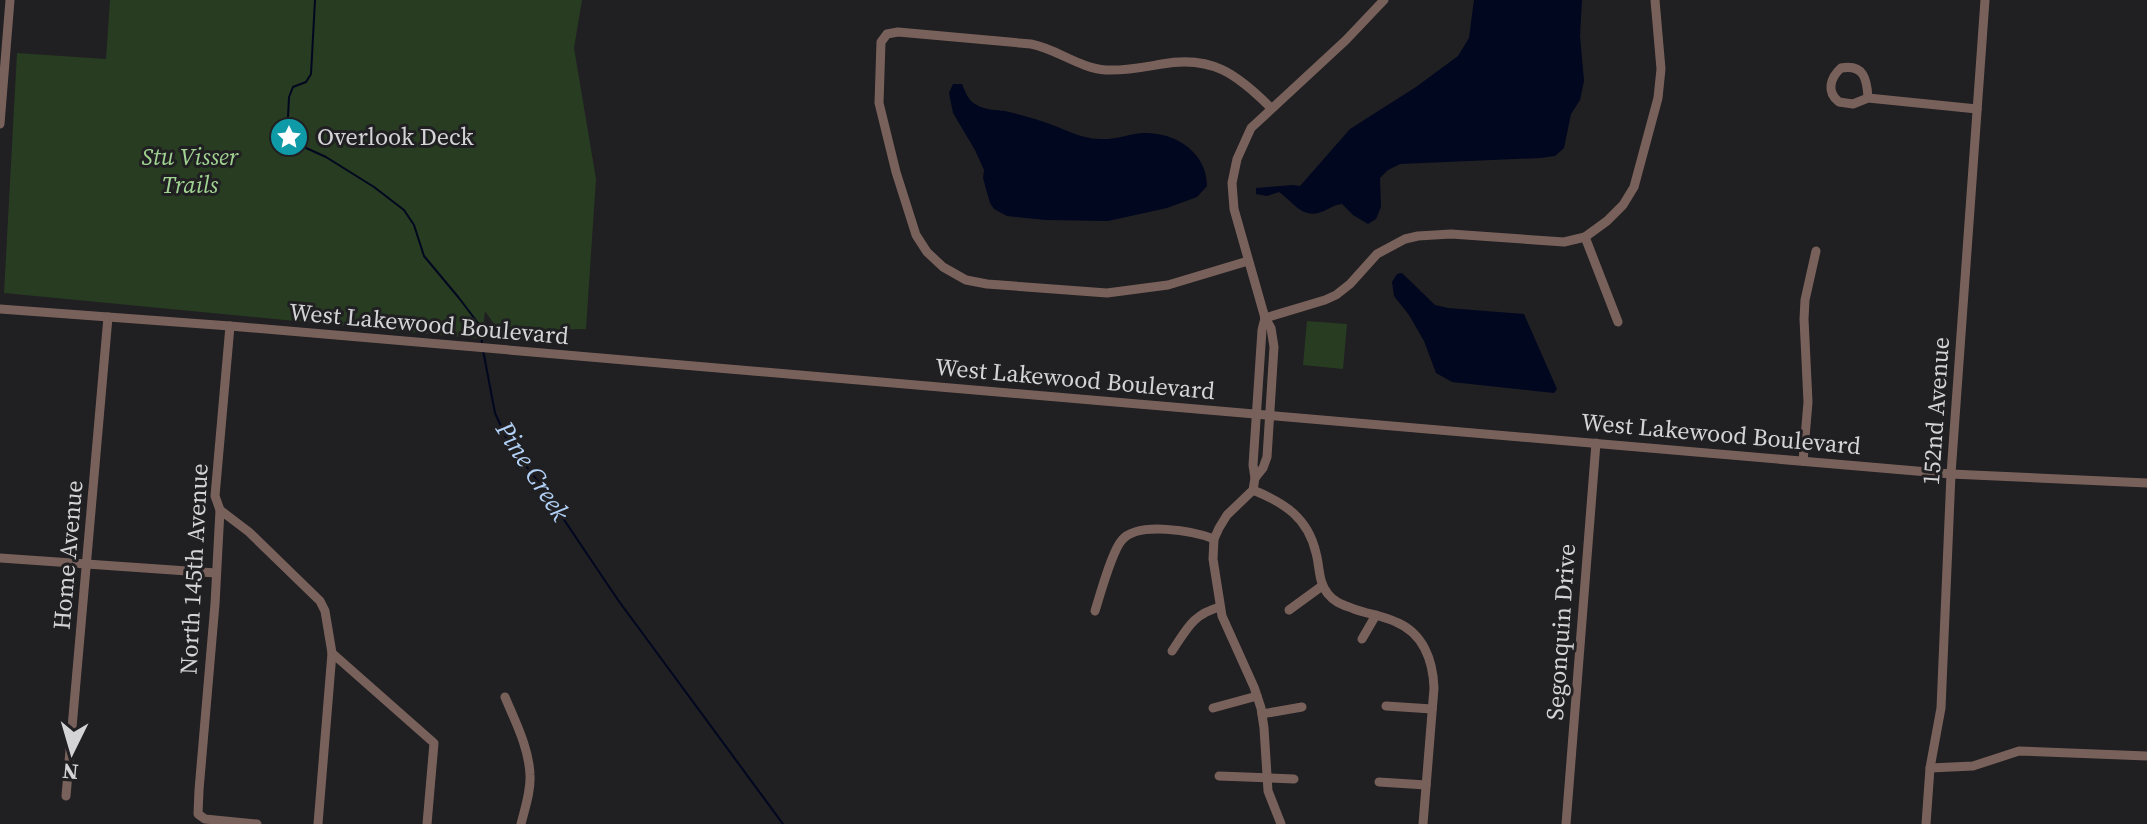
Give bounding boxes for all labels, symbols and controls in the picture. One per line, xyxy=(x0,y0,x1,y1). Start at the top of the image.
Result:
place icon: Overlook Deck xyxy=(268,116,310,158)
place label: Overlook Deck xyxy=(317,120,474,153)
park label: Stu Visser Trails xyxy=(142,140,240,201)
street label: West Lakewood Boulevard xyxy=(288,295,571,352)
street label: 152nd Avenue xyxy=(1914,336,1957,486)
street label: West Lakewood Boulevard xyxy=(934,350,1217,407)
street label: West Lakewood Boulevard xyxy=(1580,405,1863,462)
water label: Pine Creek xyxy=(487,413,579,528)
street label: North 145th Avenue xyxy=(171,462,216,675)
street label: Home Avenue xyxy=(45,479,90,631)
street label: Segonquin Drive xyxy=(1538,543,1583,721)
north arrow xyxy=(32,712,112,792)
text: N xyxy=(61,756,80,788)

